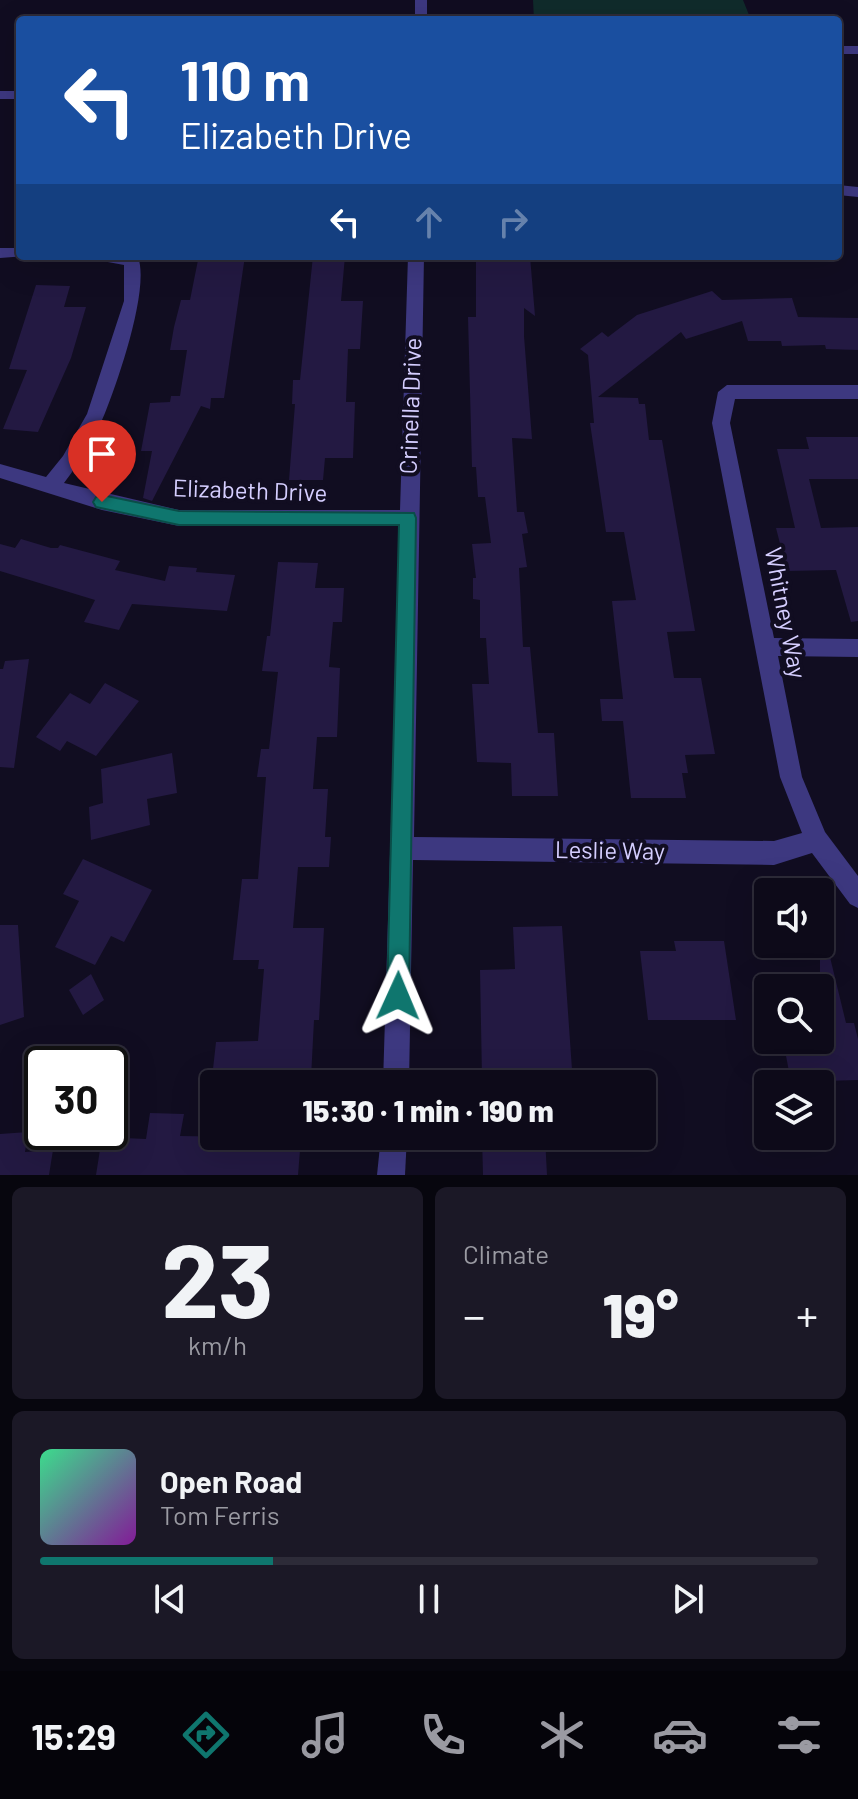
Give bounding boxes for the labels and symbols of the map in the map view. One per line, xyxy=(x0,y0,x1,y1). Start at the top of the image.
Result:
street label: Crinella Drive xyxy=(393,337,426,475)
pin xyxy=(68,420,136,502)
street label: Elizabeth Drive xyxy=(172,472,328,507)
street label: Whitney Way xyxy=(760,545,813,681)
street label: Leslie Way xyxy=(555,834,665,865)
position arrow xyxy=(356,954,440,1038)
speed limit sign: 30 xyxy=(24,1046,128,1150)

